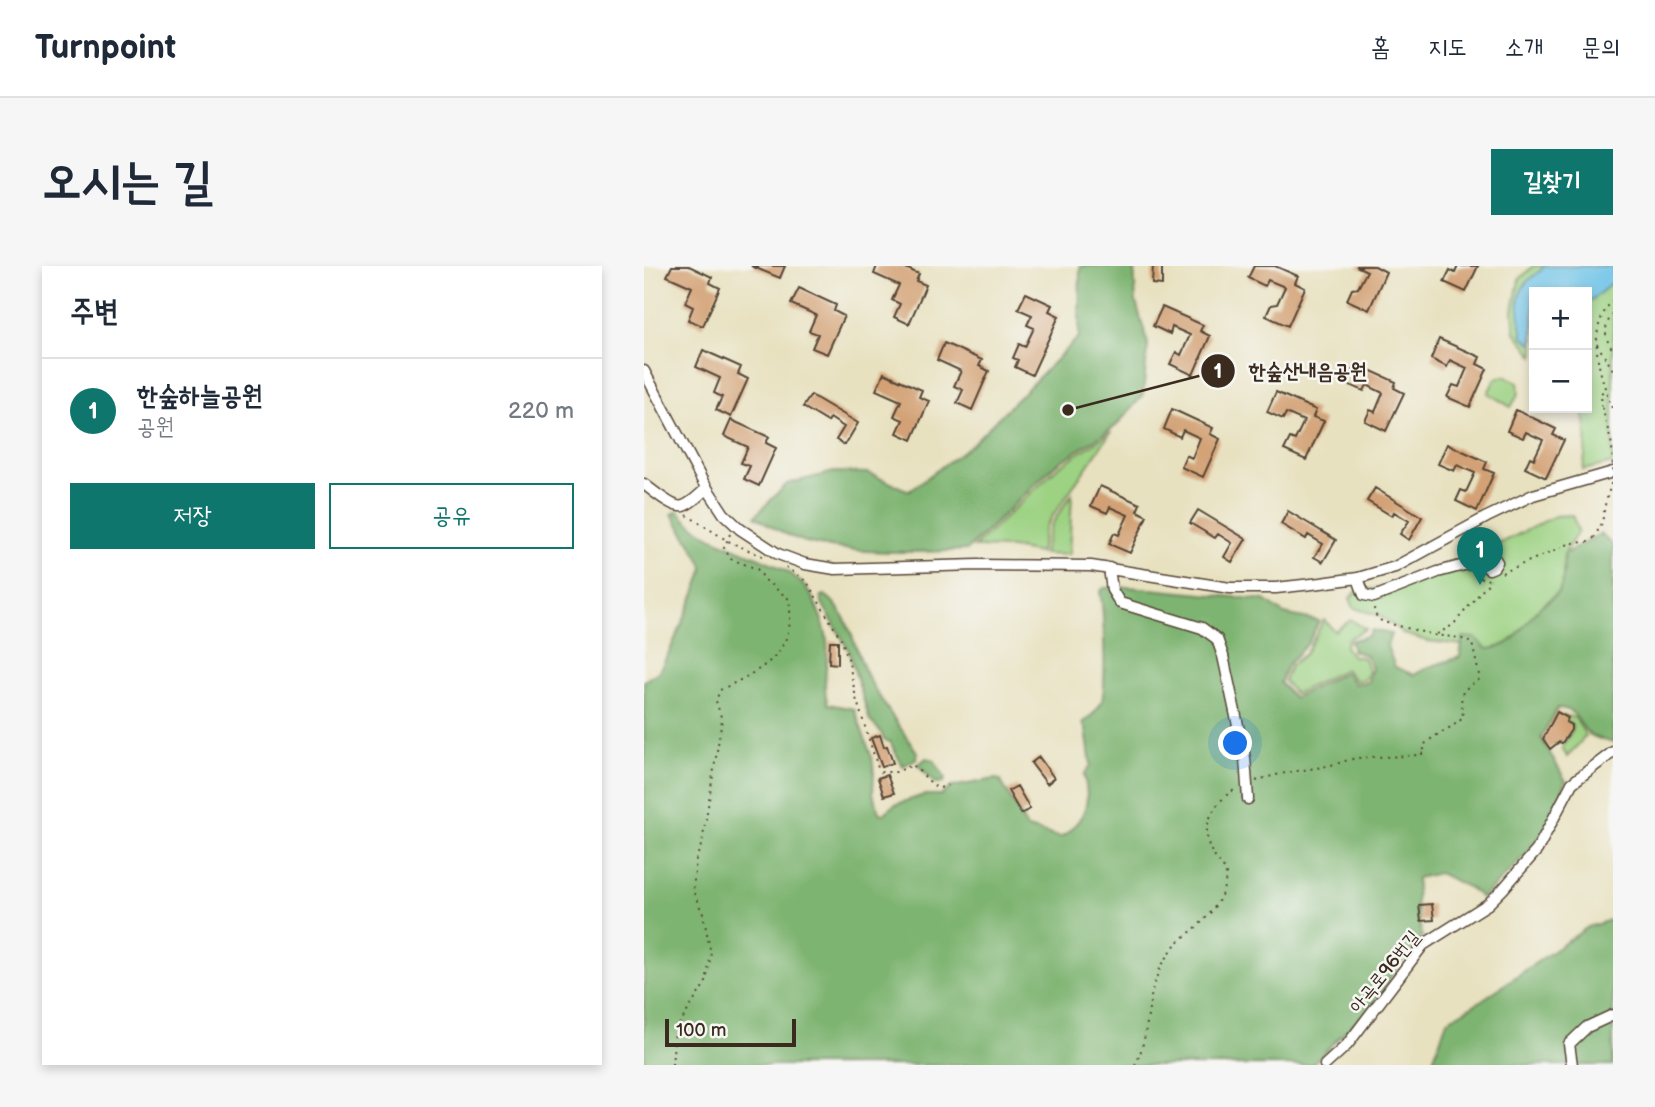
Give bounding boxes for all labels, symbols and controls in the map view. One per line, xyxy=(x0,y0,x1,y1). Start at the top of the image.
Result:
text: Turnpoint xyxy=(35,28,176,68)
text: 홈 xyxy=(1371,33,1390,62)
text: 지도 xyxy=(1428,33,1467,62)
text: 소개 xyxy=(1505,33,1543,62)
text: 문의 xyxy=(1581,33,1620,62)
button: 길찾기 xyxy=(1491,149,1613,215)
text: 오시는 길 xyxy=(42,153,213,212)
map controls xyxy=(1529,287,1592,413)
button: + xyxy=(1529,287,1592,350)
text: 주변 xyxy=(70,294,118,330)
callout: 한숲산내음공원 xyxy=(1200,350,1381,392)
button: − xyxy=(1529,350,1592,413)
text: 1 xyxy=(1214,359,1222,384)
text: 한숲산내음공원 xyxy=(1248,359,1367,384)
text: 한숲하늘공원 xyxy=(137,381,263,412)
text: 1 xyxy=(88,397,98,425)
text: 220 m xyxy=(508,397,574,425)
text: 공원 xyxy=(137,413,174,441)
button: 저장 xyxy=(70,483,315,549)
button: 공유 xyxy=(329,483,574,549)
pin: 1 xyxy=(1457,527,1503,585)
your location xyxy=(1218,726,1252,760)
street label: 아곡로96번길 xyxy=(1345,926,1425,1018)
scale bar xyxy=(665,1016,796,1048)
text: 100 m xyxy=(676,1019,727,1042)

